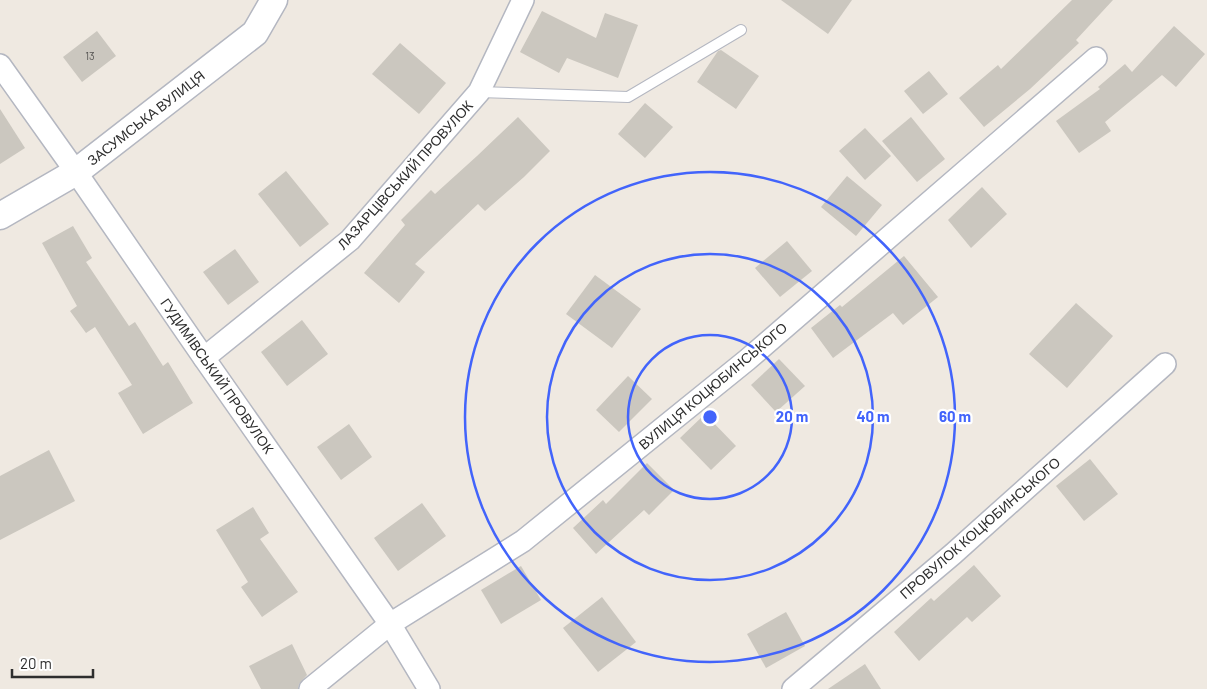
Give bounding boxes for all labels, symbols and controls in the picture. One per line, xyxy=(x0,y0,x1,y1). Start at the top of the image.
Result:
house number: 13 xyxy=(85,49,95,62)
street label: ЗАСУМСЬКА ВУЛИЦЯ xyxy=(84,66,208,169)
street label: ЛАЗАРЦІВСЬКИЙ ПРОВУЛОК xyxy=(333,96,477,253)
street label: ГУДИМІВСЬКИЙ ПРОВУЛОК xyxy=(157,295,278,457)
street label: ВУЛИЦЯ КОЦЮБИНСЬКОГО xyxy=(635,318,790,453)
text: 20 m xyxy=(776,407,808,425)
text: 40 m xyxy=(856,407,890,425)
text: 60 m xyxy=(939,407,971,425)
centre of rings xyxy=(701,408,719,426)
street label: ПРОВУЛОК КОЦЮБИНСЬКОГО xyxy=(896,453,1063,602)
scale bar xyxy=(12,646,94,678)
text: 20 m xyxy=(20,654,52,672)

